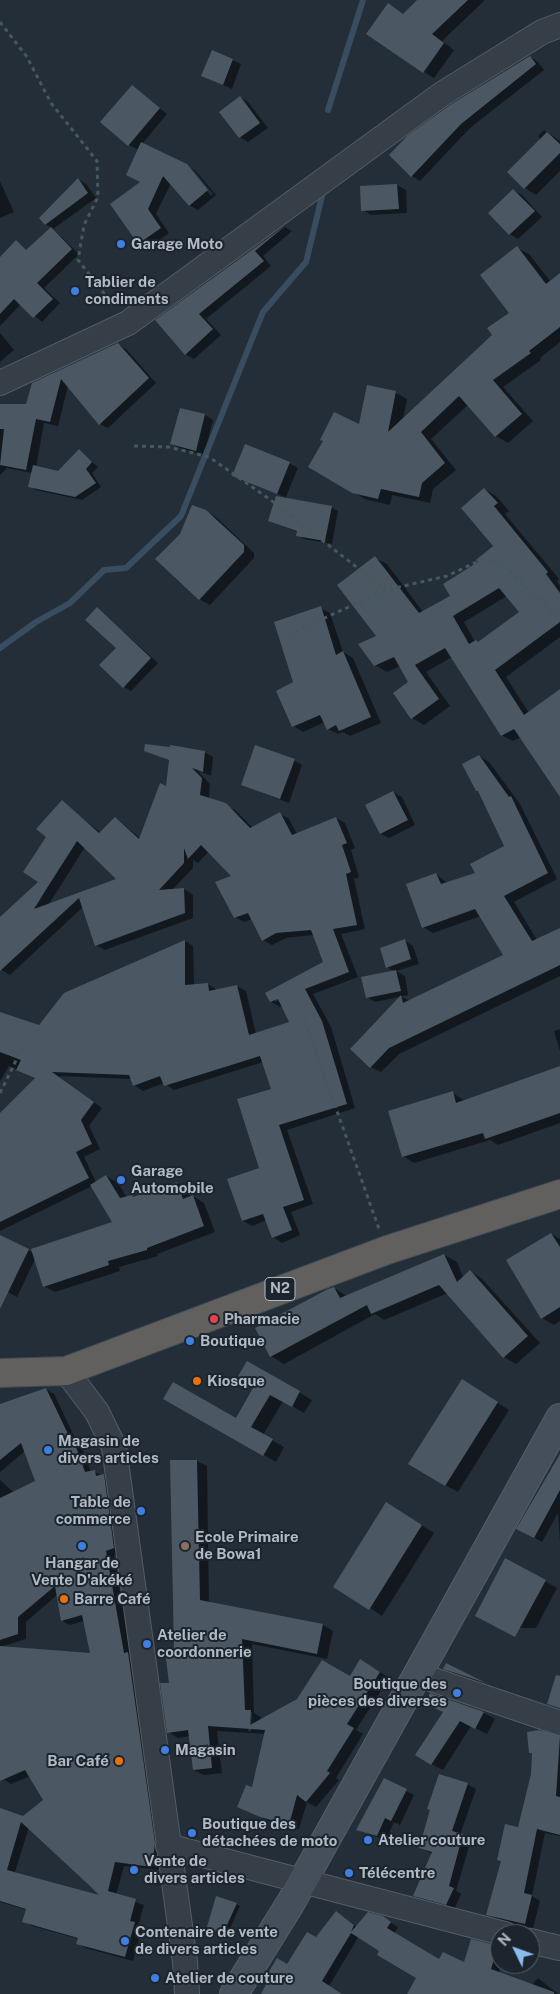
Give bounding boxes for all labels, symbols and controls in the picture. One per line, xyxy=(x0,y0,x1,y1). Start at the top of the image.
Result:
place label: Garage Moto xyxy=(131,235,223,253)
marker: Garage Moto xyxy=(115,238,127,250)
place label: Tablier de condiments xyxy=(85,273,169,308)
marker: Tablier de condiments xyxy=(69,285,81,297)
place label: Garage Automobile xyxy=(131,1162,214,1197)
marker: Garage Automobile xyxy=(115,1174,127,1186)
road number: N2 xyxy=(265,1278,295,1300)
place label: Pharmacie xyxy=(224,1310,300,1328)
marker: Pharmacie xyxy=(208,1313,220,1325)
place label: Boutique xyxy=(200,1332,265,1350)
marker: Boutique xyxy=(184,1335,196,1347)
place label: Kiosque xyxy=(207,1372,265,1390)
marker: Kiosque xyxy=(191,1375,203,1387)
place label: Magasin de divers articles xyxy=(58,1432,159,1467)
marker: Magasin de divers articles xyxy=(42,1444,54,1456)
place label: Table de commerce xyxy=(56,1493,131,1528)
marker: Table de commerce xyxy=(135,1505,147,1517)
place label: Ecole Primaire de Bowa1 xyxy=(195,1528,299,1563)
marker: Hangar de Vente D'akéké xyxy=(76,1540,88,1552)
marker: Ecole Primaire de Bowa1 xyxy=(179,1540,191,1552)
place label: Hangar de Vente D'akéké xyxy=(31,1554,133,1589)
place label: Barre Café xyxy=(74,1590,151,1608)
marker: Barre Café xyxy=(58,1593,70,1605)
place label: Atelier de coordonnerie xyxy=(157,1626,252,1661)
marker: Atelier de coordonnerie xyxy=(141,1638,153,1650)
place label: Boutique des pièces des diverses xyxy=(308,1675,447,1710)
marker: Boutique des pièces des diverses xyxy=(451,1687,463,1699)
place label: Magasin xyxy=(175,1741,236,1759)
marker: Magasin xyxy=(159,1744,171,1756)
place label: Bar Café xyxy=(47,1752,109,1770)
marker: Bar Café xyxy=(113,1755,125,1767)
place label: Boutique des détachées de moto xyxy=(202,1815,337,1850)
marker: Boutique des détachées de moto xyxy=(186,1827,198,1839)
place label: Atelier couture xyxy=(378,1831,486,1849)
marker: Atelier couture xyxy=(362,1834,374,1846)
place label: Vente de divers articles xyxy=(144,1852,245,1887)
marker: Vente de divers articles xyxy=(128,1864,140,1876)
place label: Télécentre xyxy=(359,1864,435,1882)
marker: Télécentre xyxy=(343,1867,355,1879)
place label: Contenaire de vente de divers articles xyxy=(135,1923,278,1958)
north arrow xyxy=(490,1924,540,1974)
text: N xyxy=(495,1930,514,1949)
marker: Contenaire de vente de divers articles xyxy=(119,1935,131,1947)
place label: Atelier de couture xyxy=(165,1969,294,1987)
marker: Atelier de couture xyxy=(149,1972,161,1984)

